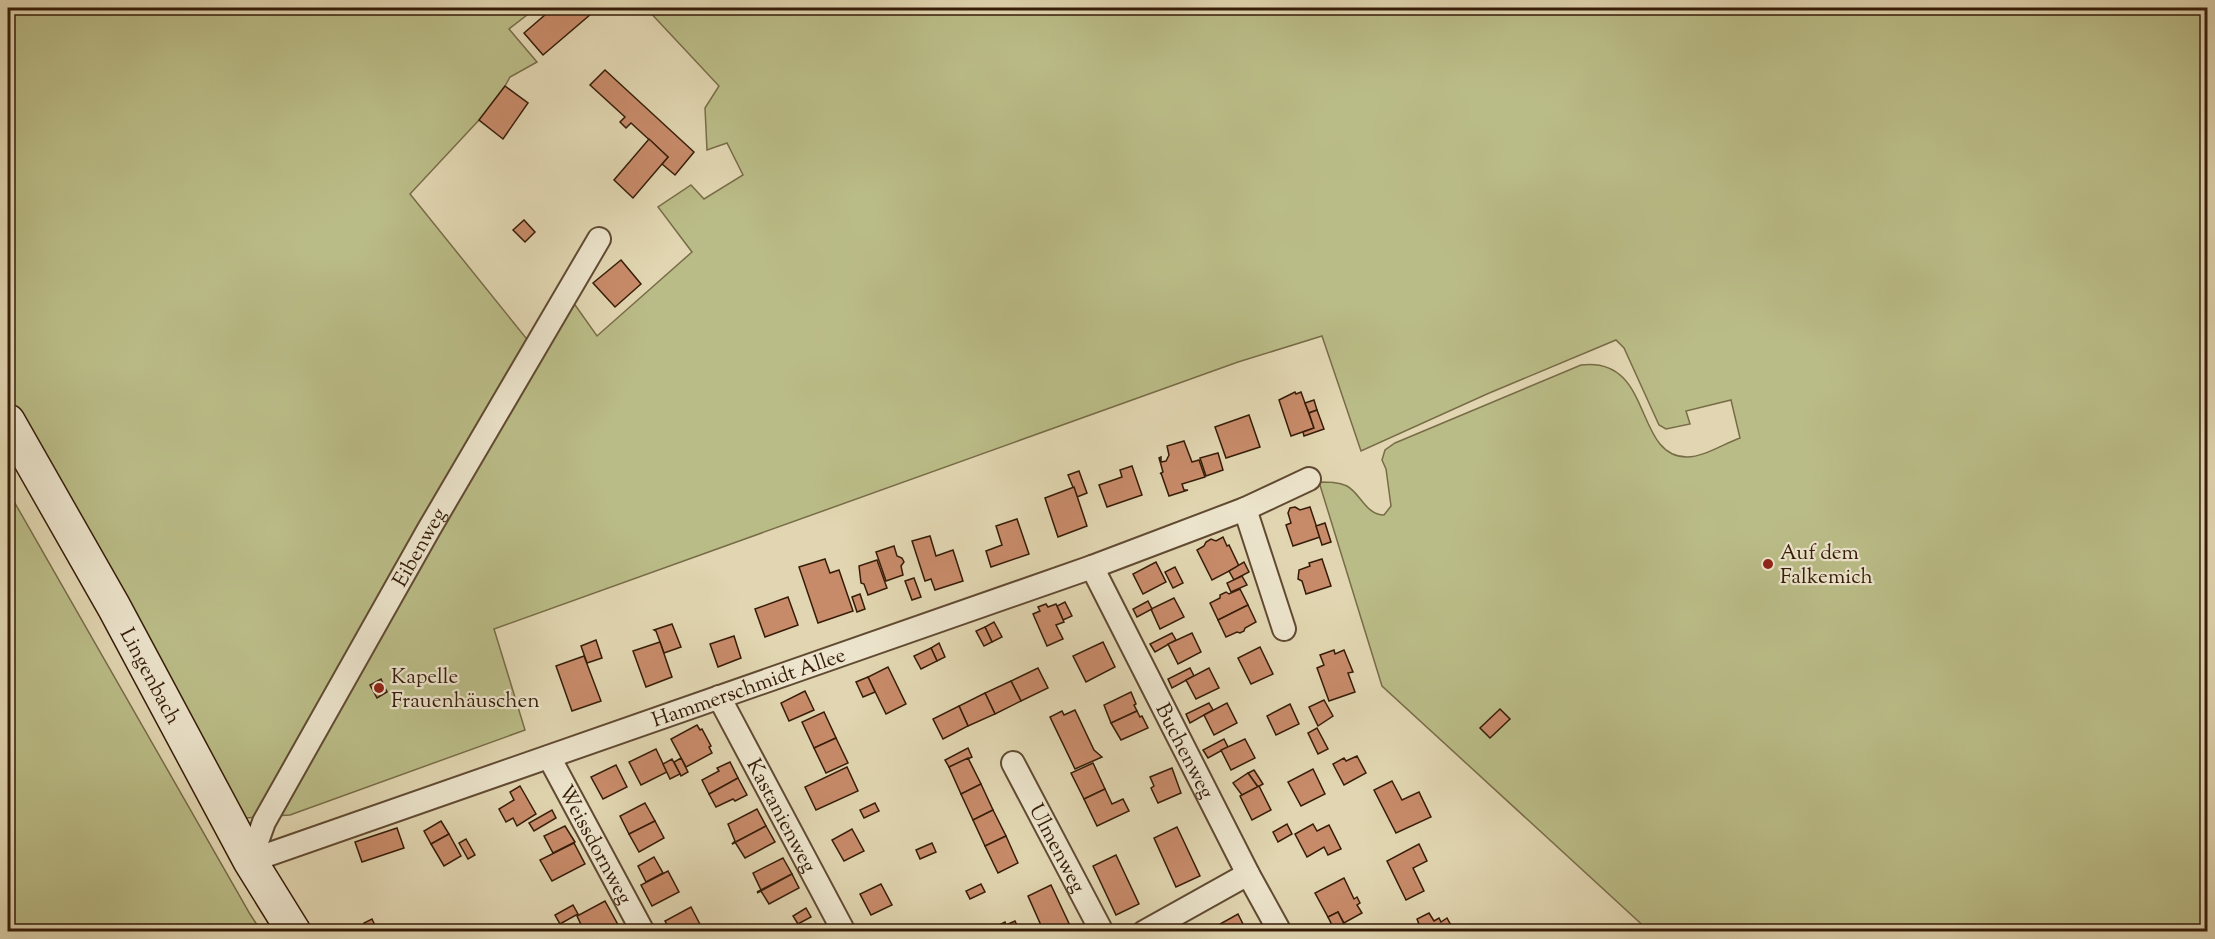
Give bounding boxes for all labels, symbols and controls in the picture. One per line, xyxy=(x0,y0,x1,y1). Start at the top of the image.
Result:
street label: Eibenweg xyxy=(386,503,455,593)
place label: Auf dem Falkemich xyxy=(1780,539,1873,593)
marker: Auf dem Falkemich xyxy=(1761,557,1775,571)
street label: Lingenbach xyxy=(111,623,187,730)
street label: Hammerschmidt Allee xyxy=(648,641,850,736)
place label: Kapelle Frauenhäuschen xyxy=(391,663,540,717)
marker: Kapelle Frauenhäuschen xyxy=(372,681,386,695)
street label: Buchenweg xyxy=(1147,699,1220,805)
street label: Kastanienweg xyxy=(738,754,823,879)
street label: Weissdornweg xyxy=(550,780,638,910)
street label: Ulmenweg xyxy=(1020,799,1092,899)

